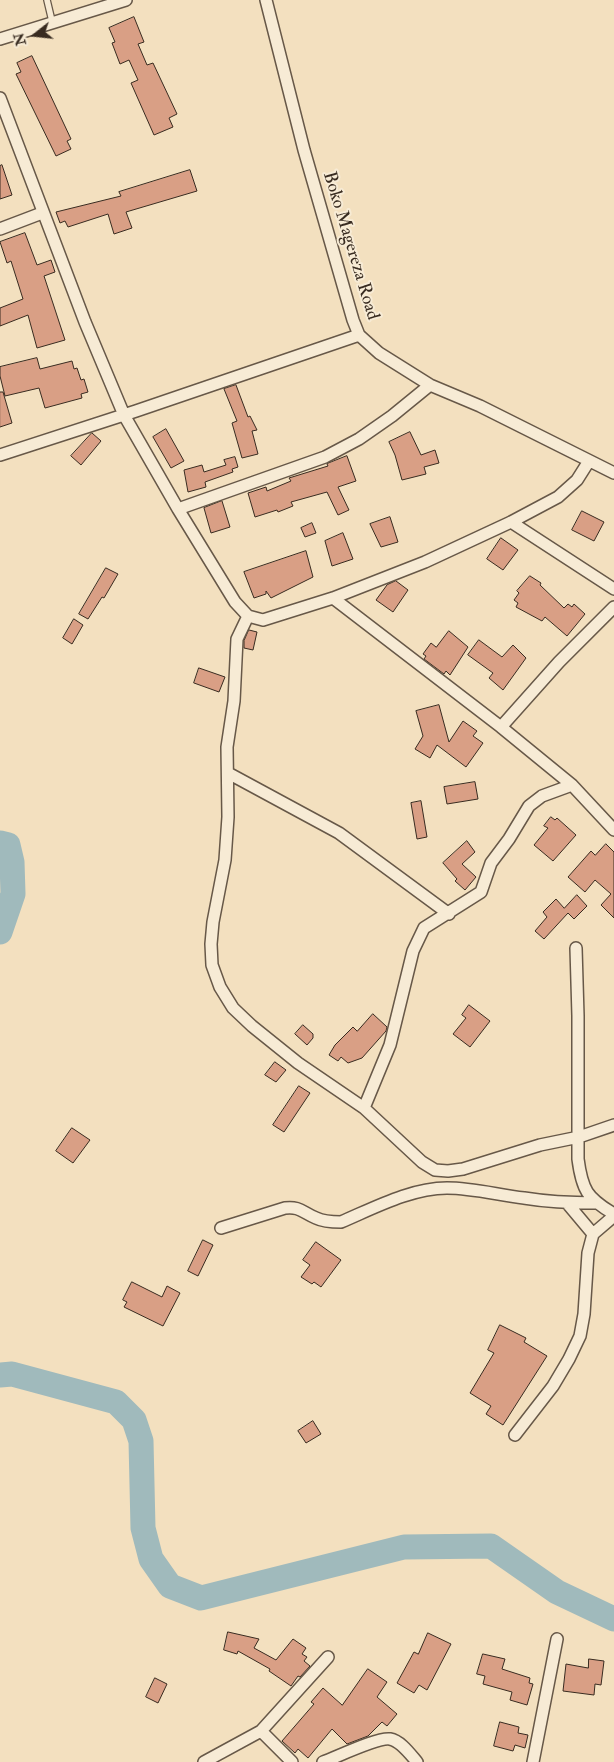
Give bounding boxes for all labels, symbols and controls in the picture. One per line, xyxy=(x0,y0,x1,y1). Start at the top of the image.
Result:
north arrow xyxy=(10,10,60,60)
text: N xyxy=(10,31,30,48)
street label: Boko Magereza Road xyxy=(317,169,383,323)

